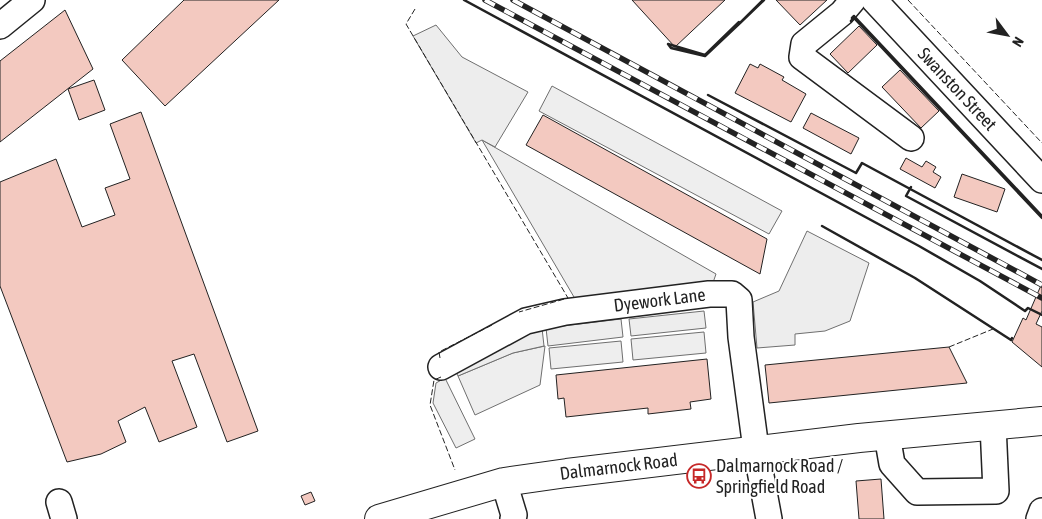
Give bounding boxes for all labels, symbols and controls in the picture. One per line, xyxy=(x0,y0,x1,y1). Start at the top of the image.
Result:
north arrow xyxy=(982,10,1032,60)
text: N xyxy=(1009,34,1027,50)
street label: Swanston Street xyxy=(914,43,1001,135)
street label: Dyework Lane xyxy=(612,284,707,316)
street label: Dalmarnock Road xyxy=(558,449,679,484)
place label: Dalmarnock Road / Springfield Road xyxy=(716,455,843,497)
bus stop icon: Dalmarnock Road / Springfield Road xyxy=(686,463,712,489)

